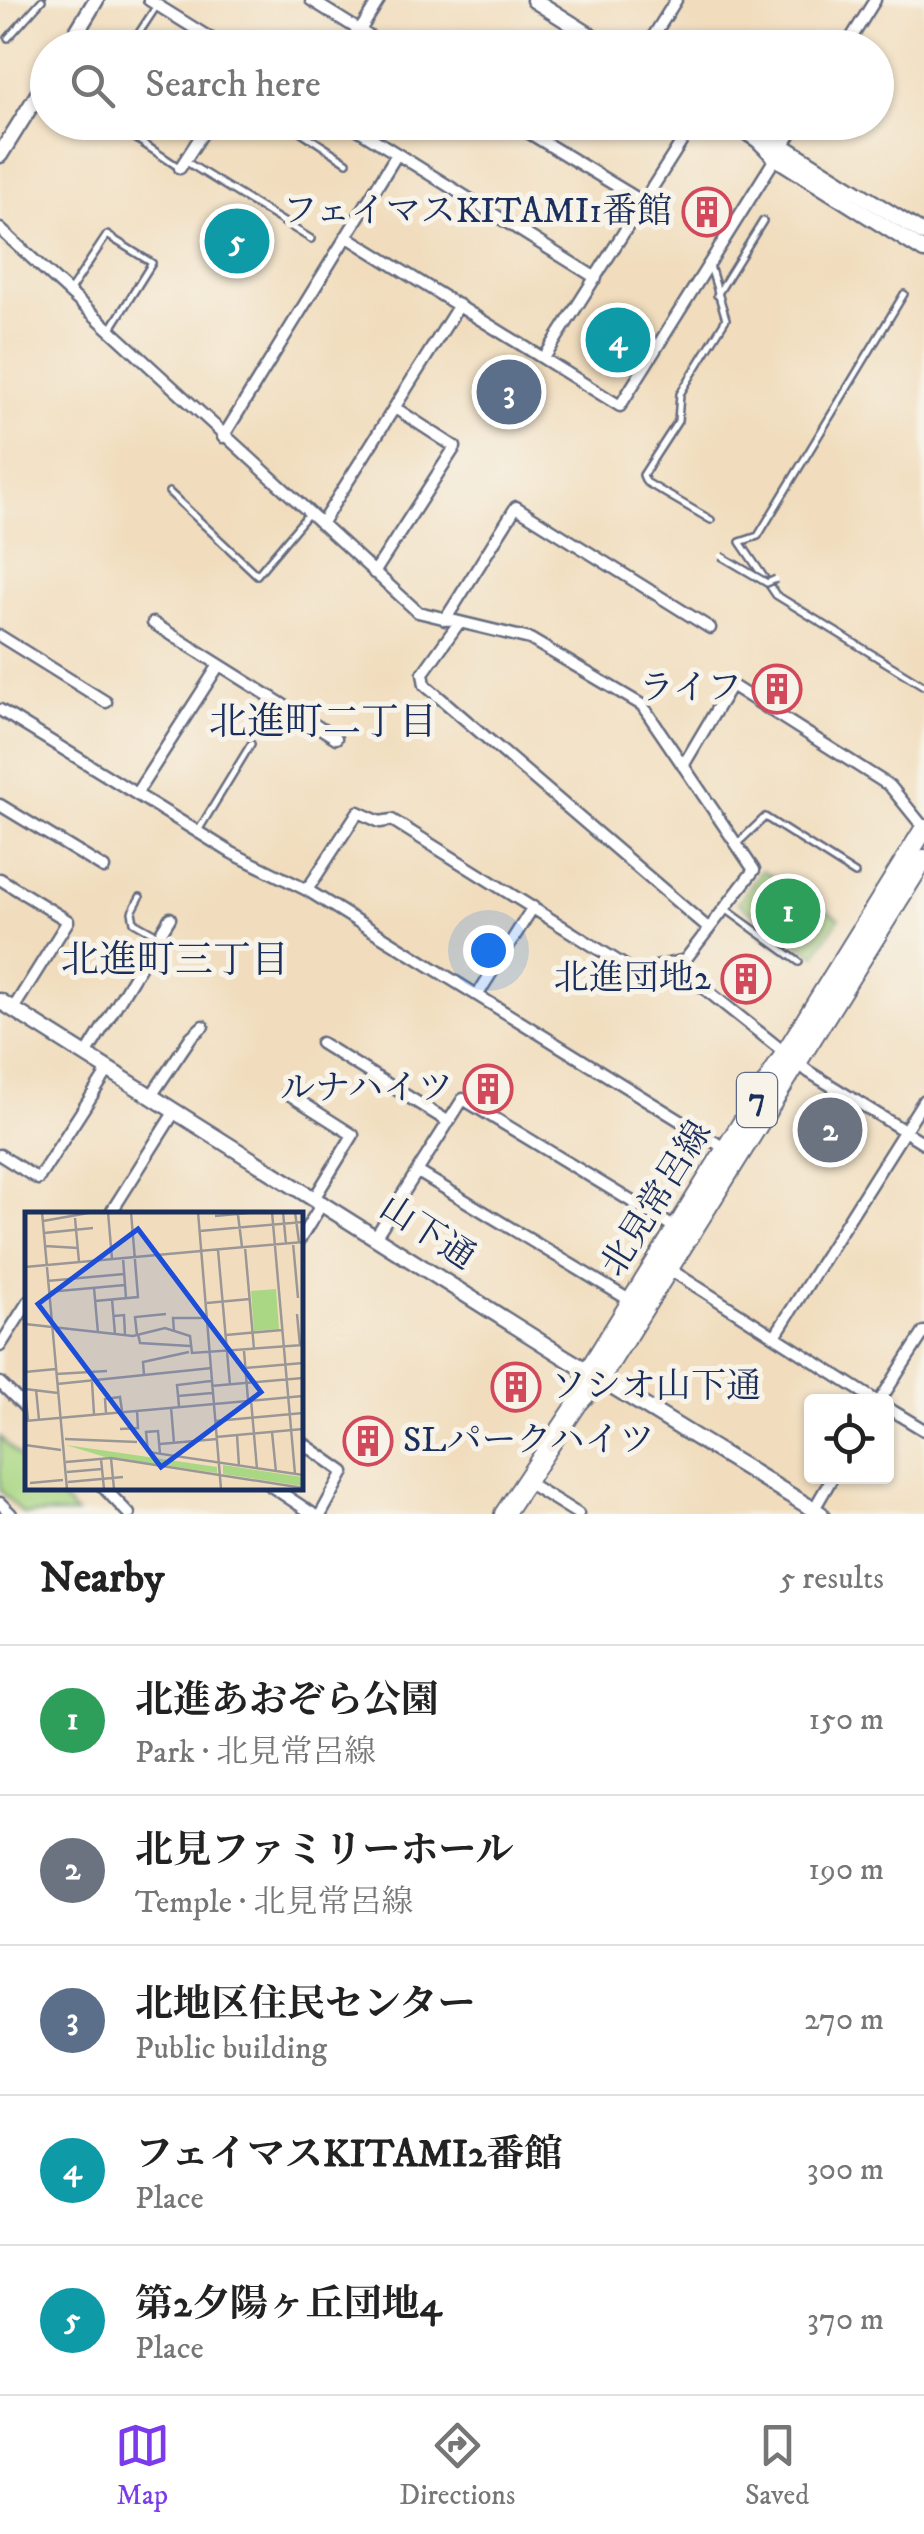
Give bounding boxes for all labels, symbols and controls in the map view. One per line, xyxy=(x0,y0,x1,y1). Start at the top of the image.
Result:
search box xyxy=(30,30,894,140)
icon: search xyxy=(65,58,120,113)
text: Search here xyxy=(145,61,321,109)
building icon: フェイマスKITAMI1番館 xyxy=(681,186,733,238)
place label: フェイマスKITAMI1番館 xyxy=(283,190,672,234)
pin: 5 xyxy=(204,204,270,278)
pin: 4 xyxy=(586,302,650,378)
pin: 3 xyxy=(476,354,542,430)
building icon: ライフ xyxy=(751,663,803,715)
place label: ライフ xyxy=(639,667,742,711)
district label: 北進町二丁目 xyxy=(209,699,437,747)
pin: 1 xyxy=(756,874,820,948)
your location xyxy=(463,925,514,976)
district label: 北進町三丁目 xyxy=(61,937,289,985)
building icon: 北進団地2 xyxy=(720,953,772,1005)
place label: 北進団地2 xyxy=(554,957,711,1001)
building icon: ルナハイツ xyxy=(462,1063,514,1115)
place label: ルナハイツ xyxy=(280,1067,453,1111)
road number: 7 xyxy=(737,1073,777,1127)
pin: 2 xyxy=(798,1092,862,1168)
street label: 北見常呂線 xyxy=(592,1113,722,1285)
street label: 山下通 xyxy=(371,1186,483,1280)
inset map xyxy=(25,1212,302,1489)
building icon: ソシオ山下通 xyxy=(490,1361,542,1413)
place label: ソシオ山下通 xyxy=(551,1365,761,1409)
map controls xyxy=(804,1394,894,1484)
button: locate xyxy=(804,1394,894,1484)
building icon: SLパークハイツ xyxy=(342,1415,394,1467)
place label: SLパークハイツ xyxy=(403,1419,654,1463)
text: Nearby xyxy=(40,1553,164,1605)
text: 5 results xyxy=(780,1559,884,1599)
text: 北進あおぞら公園 xyxy=(135,1677,439,1725)
text: 1 xyxy=(67,1700,78,1740)
text: 150 m xyxy=(808,1700,884,1740)
text: Park · 北見常呂線 xyxy=(135,1733,376,1773)
text: 北見ファミリーホール xyxy=(135,1827,513,1875)
text: 2 xyxy=(65,1850,80,1890)
text: 190 m xyxy=(808,1850,884,1890)
text: Temple · 北見常呂線 xyxy=(135,1883,413,1923)
text: 北地区住民センター xyxy=(135,1981,475,2029)
text: 3 xyxy=(67,2000,78,2040)
text: 270 m xyxy=(804,2000,884,2040)
text: Public building xyxy=(135,2029,327,2069)
text: フェイマスKITAMI2番館 xyxy=(135,2131,562,2179)
text: 4 xyxy=(63,2150,82,2190)
text: 300 m xyxy=(807,2150,884,2190)
text: Place xyxy=(135,2179,204,2219)
text: 第2夕陽ヶ丘団地4 xyxy=(135,2281,442,2329)
text: 5 xyxy=(65,2300,80,2340)
text: 370 m xyxy=(807,2300,884,2340)
text: Place xyxy=(135,2329,204,2369)
tab: Map xyxy=(115,2418,170,2513)
tab: Directions xyxy=(399,2418,515,2513)
tab: Saved xyxy=(745,2418,809,2513)

